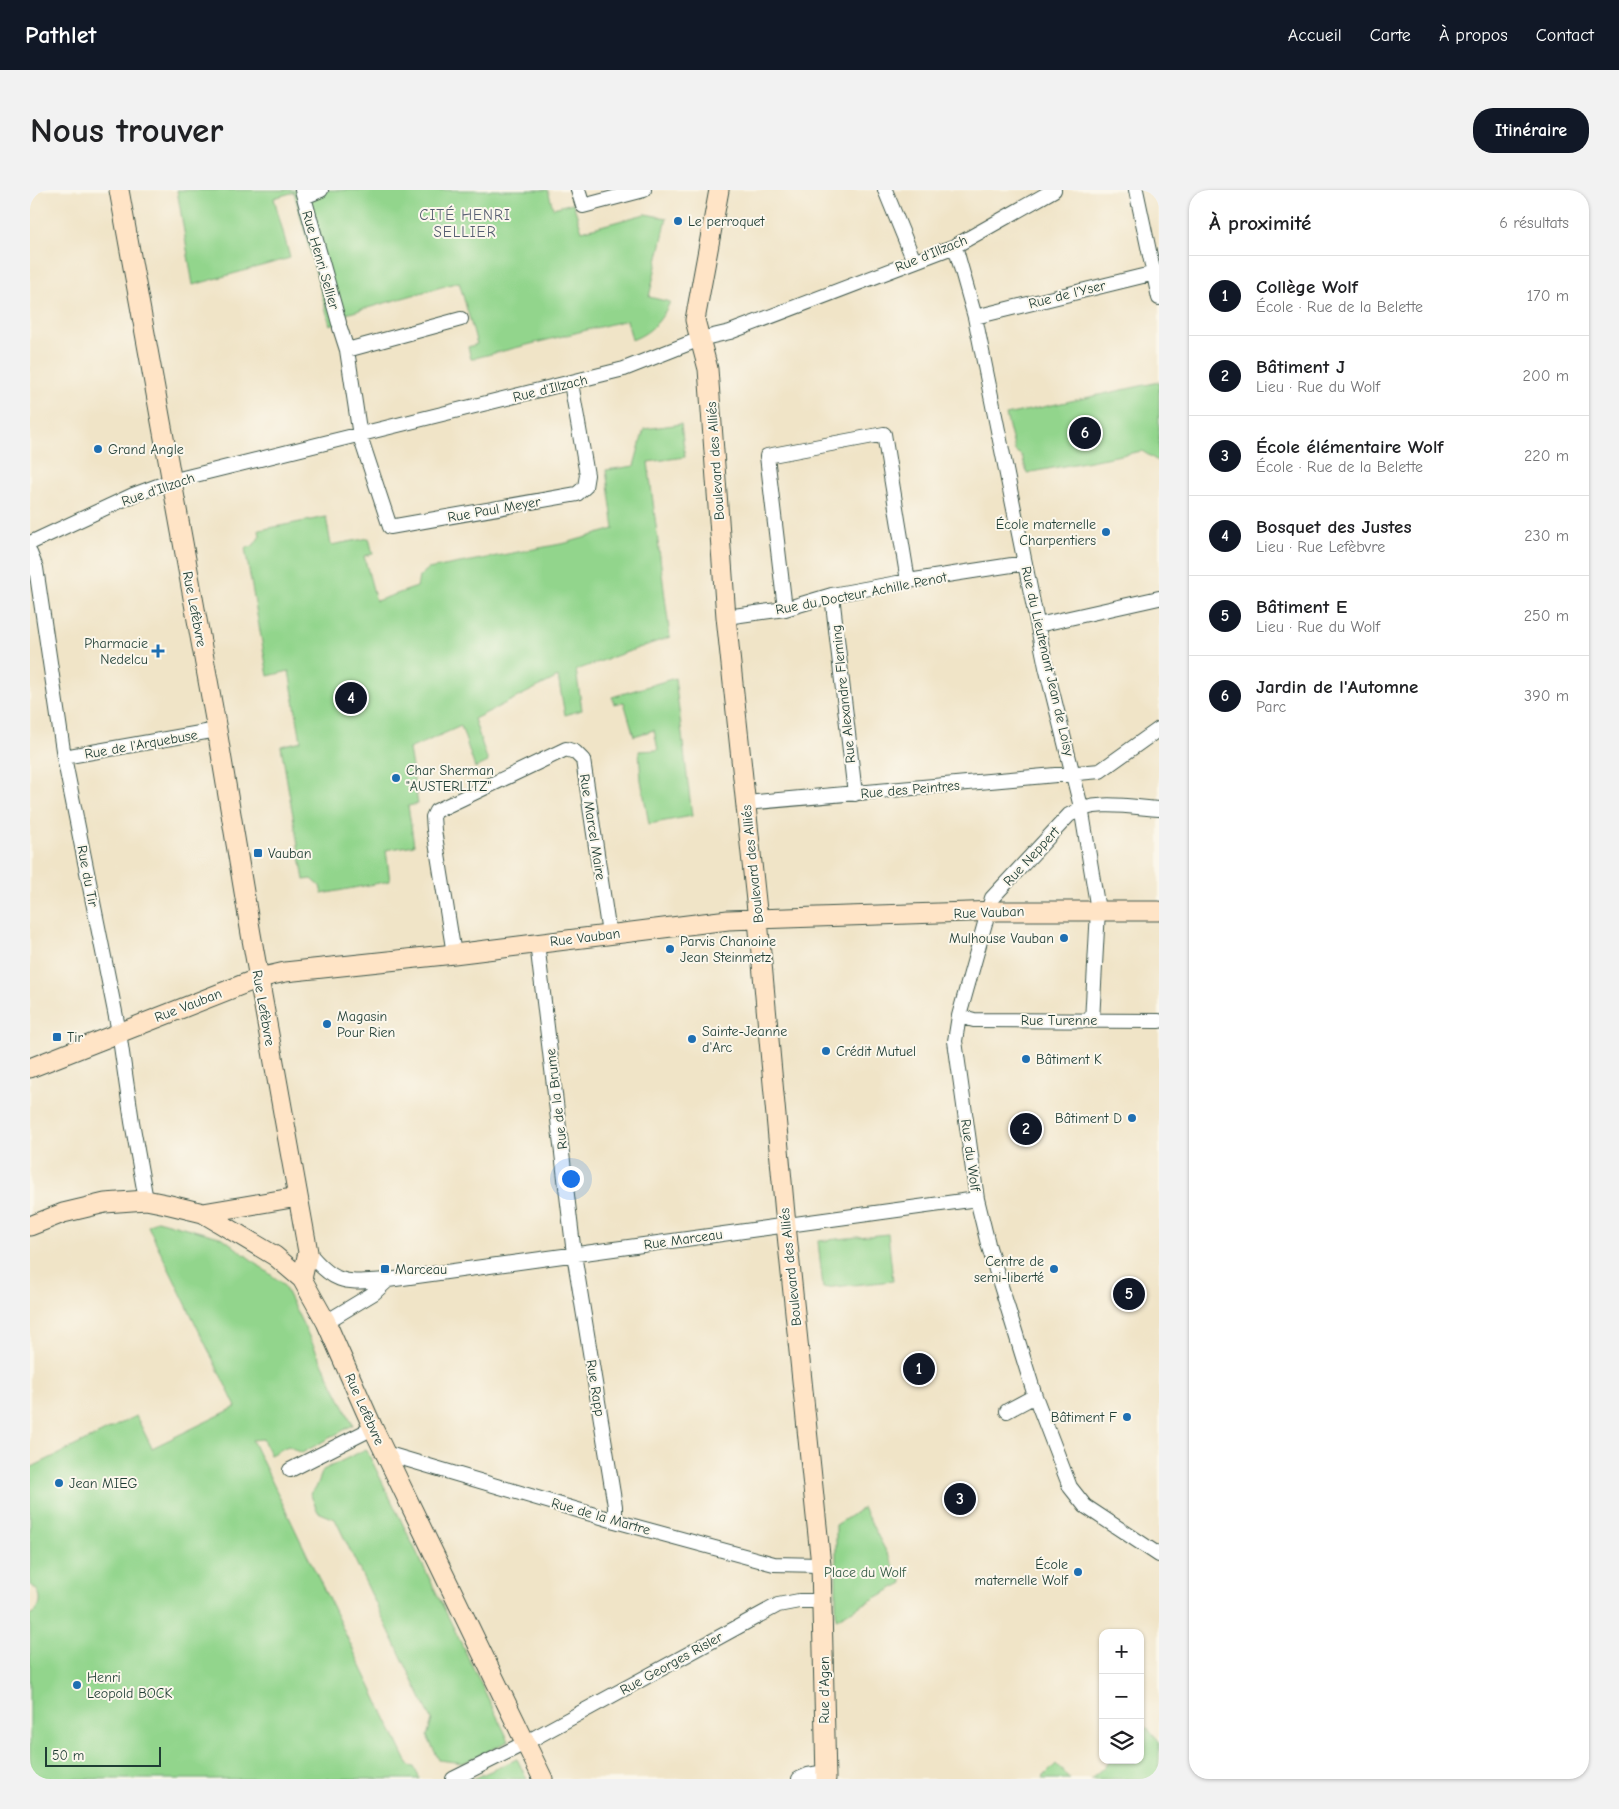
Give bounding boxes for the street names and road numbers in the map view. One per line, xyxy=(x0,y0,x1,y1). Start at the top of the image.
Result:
street label: Rue Henri Sellier xyxy=(298,209,343,312)
street label: Rue d'Illzach xyxy=(893,231,970,276)
street label: Rue de l'Yser xyxy=(1027,277,1108,312)
street label: Rue d'Illzach xyxy=(511,371,589,406)
street label: Boulevard des Alliés xyxy=(703,401,728,521)
street label: Rue d'Illzach xyxy=(119,469,197,510)
street label: Rue Paul Meyer xyxy=(446,493,542,526)
street label: Rue du Lieutenant Jean de Loisy xyxy=(1017,564,1078,758)
street label: Rue du Docteur Achille Penot xyxy=(774,568,949,618)
street label: Rue Lefèbvre xyxy=(179,570,210,648)
street label: Rue Alexandre Fleming xyxy=(828,624,859,764)
street label: Rue de l'Arquebuse xyxy=(83,726,199,763)
street label: Rue Marcel Maire xyxy=(576,773,609,881)
street label: Rue des Peintres xyxy=(860,777,960,802)
street label: Boulevard des Alliés xyxy=(738,804,767,924)
street label: Rue Neppert xyxy=(1000,822,1064,890)
street label: Rue du Tir xyxy=(73,844,102,909)
street label: Rue Vauban xyxy=(953,903,1025,922)
street label: Rue Vauban xyxy=(549,925,621,950)
street label: Rue Lefèbvre xyxy=(248,969,279,1047)
street label: Rue Vauban xyxy=(152,985,224,1026)
street label: Rue Turenne xyxy=(1021,1012,1097,1029)
street label: Rue de la Brume xyxy=(542,1048,571,1150)
street label: Rue du Wolf xyxy=(957,1118,984,1193)
street label: Boulevard des Alliés xyxy=(776,1207,805,1327)
street label: Rue Marceau xyxy=(643,1226,724,1253)
street label: Rue Rapp xyxy=(583,1358,608,1418)
street label: Rue Lefèbvre xyxy=(341,1371,388,1448)
street label: Rue de la Martre xyxy=(549,1494,652,1539)
street label: Rue Georges Risler xyxy=(617,1628,726,1699)
street label: Rue d'Agen xyxy=(816,1656,833,1724)

